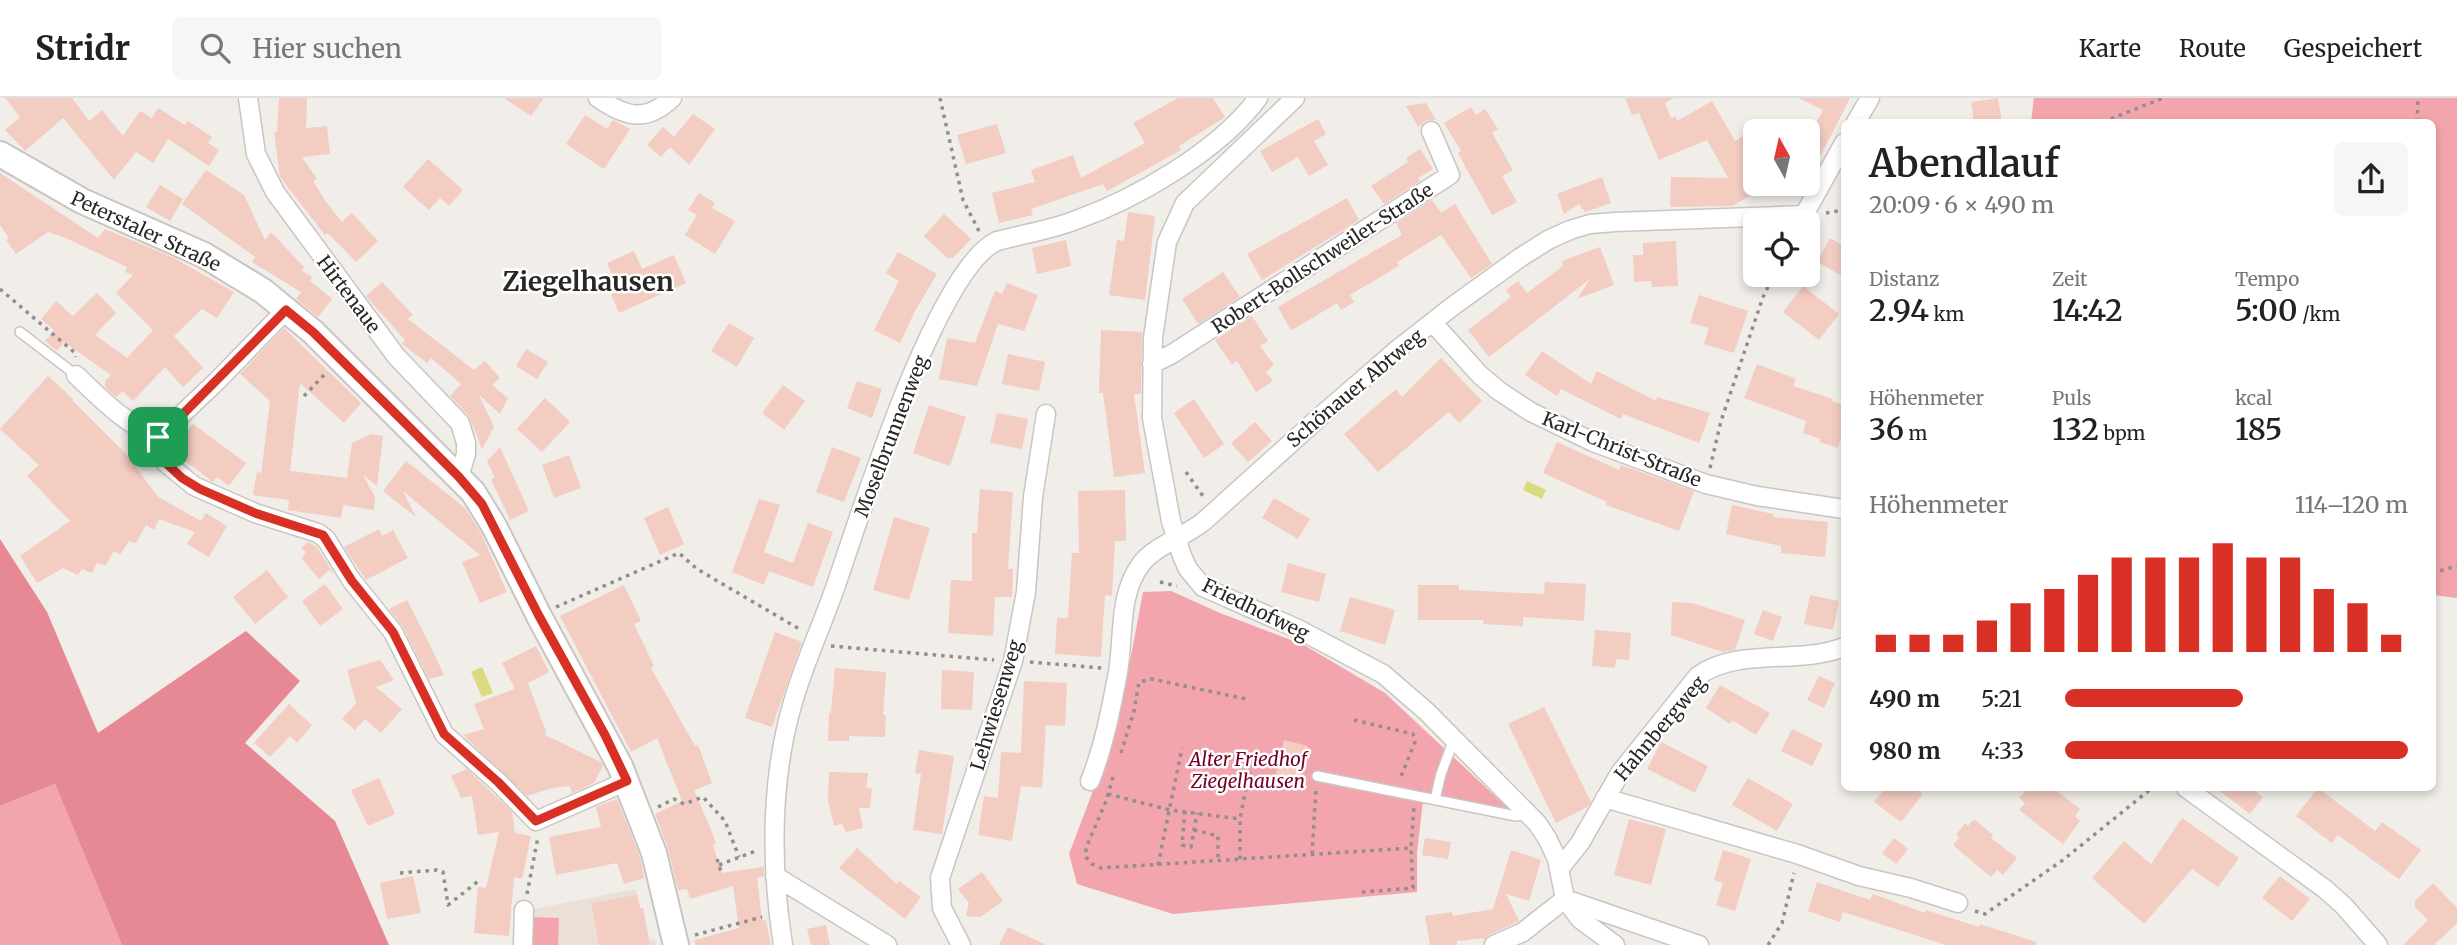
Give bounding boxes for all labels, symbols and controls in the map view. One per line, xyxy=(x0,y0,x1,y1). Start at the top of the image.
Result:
search box xyxy=(172,17,662,80)
text: Stridr xyxy=(35,28,130,69)
icon: search xyxy=(196,29,234,67)
text: Hier suchen xyxy=(252,32,402,65)
text: Karte xyxy=(2079,33,2141,64)
text: Route xyxy=(2179,33,2246,64)
text: Gespeichert xyxy=(2284,33,2422,64)
north arrow xyxy=(1743,119,1820,196)
map controls xyxy=(1743,119,1820,287)
text: Abendlauf xyxy=(1869,140,2059,187)
button: share xyxy=(2334,142,2408,216)
street label: Robert-Bollschweiler-Straße xyxy=(1207,177,1437,339)
street label: Peterstaler Straße xyxy=(67,186,225,276)
text: 20:09 · 6 × 490 m xyxy=(1869,190,2054,219)
button: locate xyxy=(1743,210,1820,287)
street label: Hirtenaue xyxy=(312,250,386,338)
district label: Ziegelhausen xyxy=(502,265,674,298)
text: Distanz xyxy=(1869,267,1939,291)
text: Zeit xyxy=(2052,267,2087,291)
text: Tempo xyxy=(2235,267,2299,291)
text: 2.94 xyxy=(1869,291,1929,329)
text: 14:42 xyxy=(2052,291,2123,329)
text: 5:00 xyxy=(2235,291,2298,329)
text: km xyxy=(1929,302,1964,326)
text: /km xyxy=(2298,302,2340,326)
street label: Schönauer Abtweg xyxy=(1282,323,1429,452)
street label: Moselbrunnenweg xyxy=(849,351,933,520)
text: Höhenmeter xyxy=(1869,386,1984,410)
text: Puls xyxy=(2052,386,2091,410)
text: kcal xyxy=(2235,386,2272,410)
street label: Karl-Christ-Straße xyxy=(1539,406,1705,492)
pin xyxy=(128,407,188,467)
text: 36 xyxy=(1869,410,1904,448)
text: 132 xyxy=(2052,410,2099,448)
text: 185 xyxy=(2235,410,2282,448)
icon: arrive xyxy=(139,418,177,456)
text: m xyxy=(1904,421,1927,445)
text: bpm xyxy=(2099,421,2145,445)
text: Höhenmeter xyxy=(1869,490,2008,519)
text: 114–120 m xyxy=(2295,490,2408,519)
street label: Friedhofweg xyxy=(1199,573,1314,645)
street label: Lehwiesenweg xyxy=(965,636,1027,773)
street label: Hahnbergweg xyxy=(1609,670,1711,785)
text: 490 m xyxy=(1869,684,1940,713)
text: 5:21 xyxy=(1981,684,2022,713)
text: 980 m xyxy=(1869,736,1941,765)
text: 4:33 xyxy=(1981,736,2024,765)
park label: Alter Friedhof Ziegelhausen xyxy=(1187,747,1310,793)

